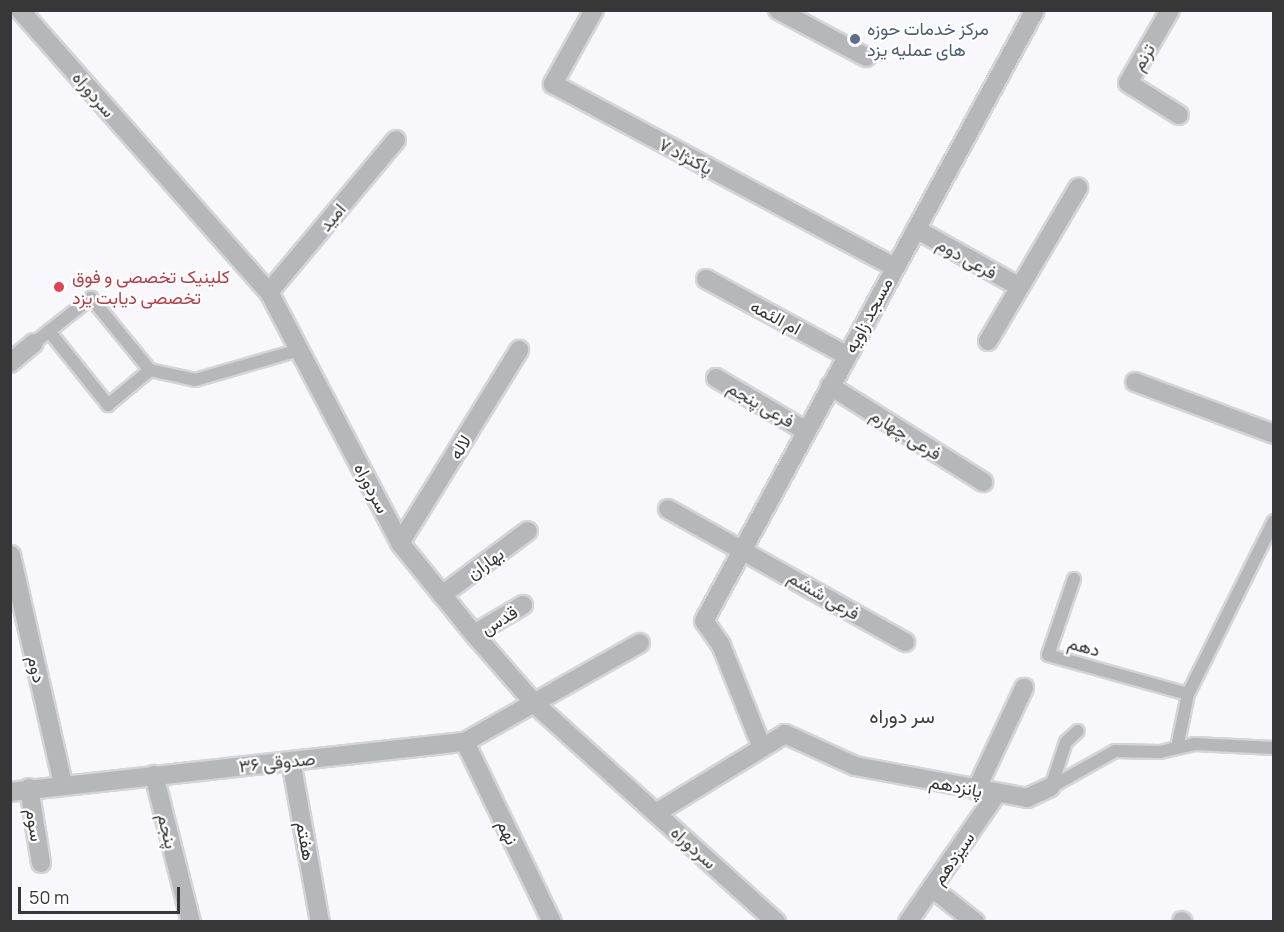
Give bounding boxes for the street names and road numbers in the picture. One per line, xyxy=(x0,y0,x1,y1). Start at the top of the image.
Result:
street label: ترنم xyxy=(1127,40,1159,74)
street label: سردوراه xyxy=(68,67,120,121)
street label: پاکنژاد ۷ xyxy=(655,133,717,179)
street label: امید xyxy=(314,199,350,235)
street label: فرعی دوم xyxy=(933,233,1001,283)
street label: مسجد زاویه xyxy=(839,274,897,356)
street label: ام الئمه xyxy=(747,295,805,339)
street label: فرعی پنجم xyxy=(724,376,798,432)
street label: فرعی چهارم xyxy=(867,404,945,464)
street label: لاله xyxy=(444,431,476,463)
street label: سردوراه xyxy=(350,459,394,517)
street label: بهاران xyxy=(462,542,508,584)
street label: فرعی ششم xyxy=(784,566,864,624)
street label: قدس xyxy=(477,601,521,639)
street label: دهم xyxy=(1065,631,1103,661)
street label: دوم xyxy=(23,653,51,685)
street label: صدوقی ۳۶ xyxy=(238,747,316,777)
street label: پانزدهم xyxy=(928,770,984,802)
street label: سوم xyxy=(22,807,48,843)
street label: پنجم xyxy=(153,811,183,851)
street label: نهم xyxy=(493,816,523,848)
street label: هفتم xyxy=(292,820,320,862)
street label: سردوراه xyxy=(667,821,721,873)
street label: سیزدهم xyxy=(927,827,979,889)

